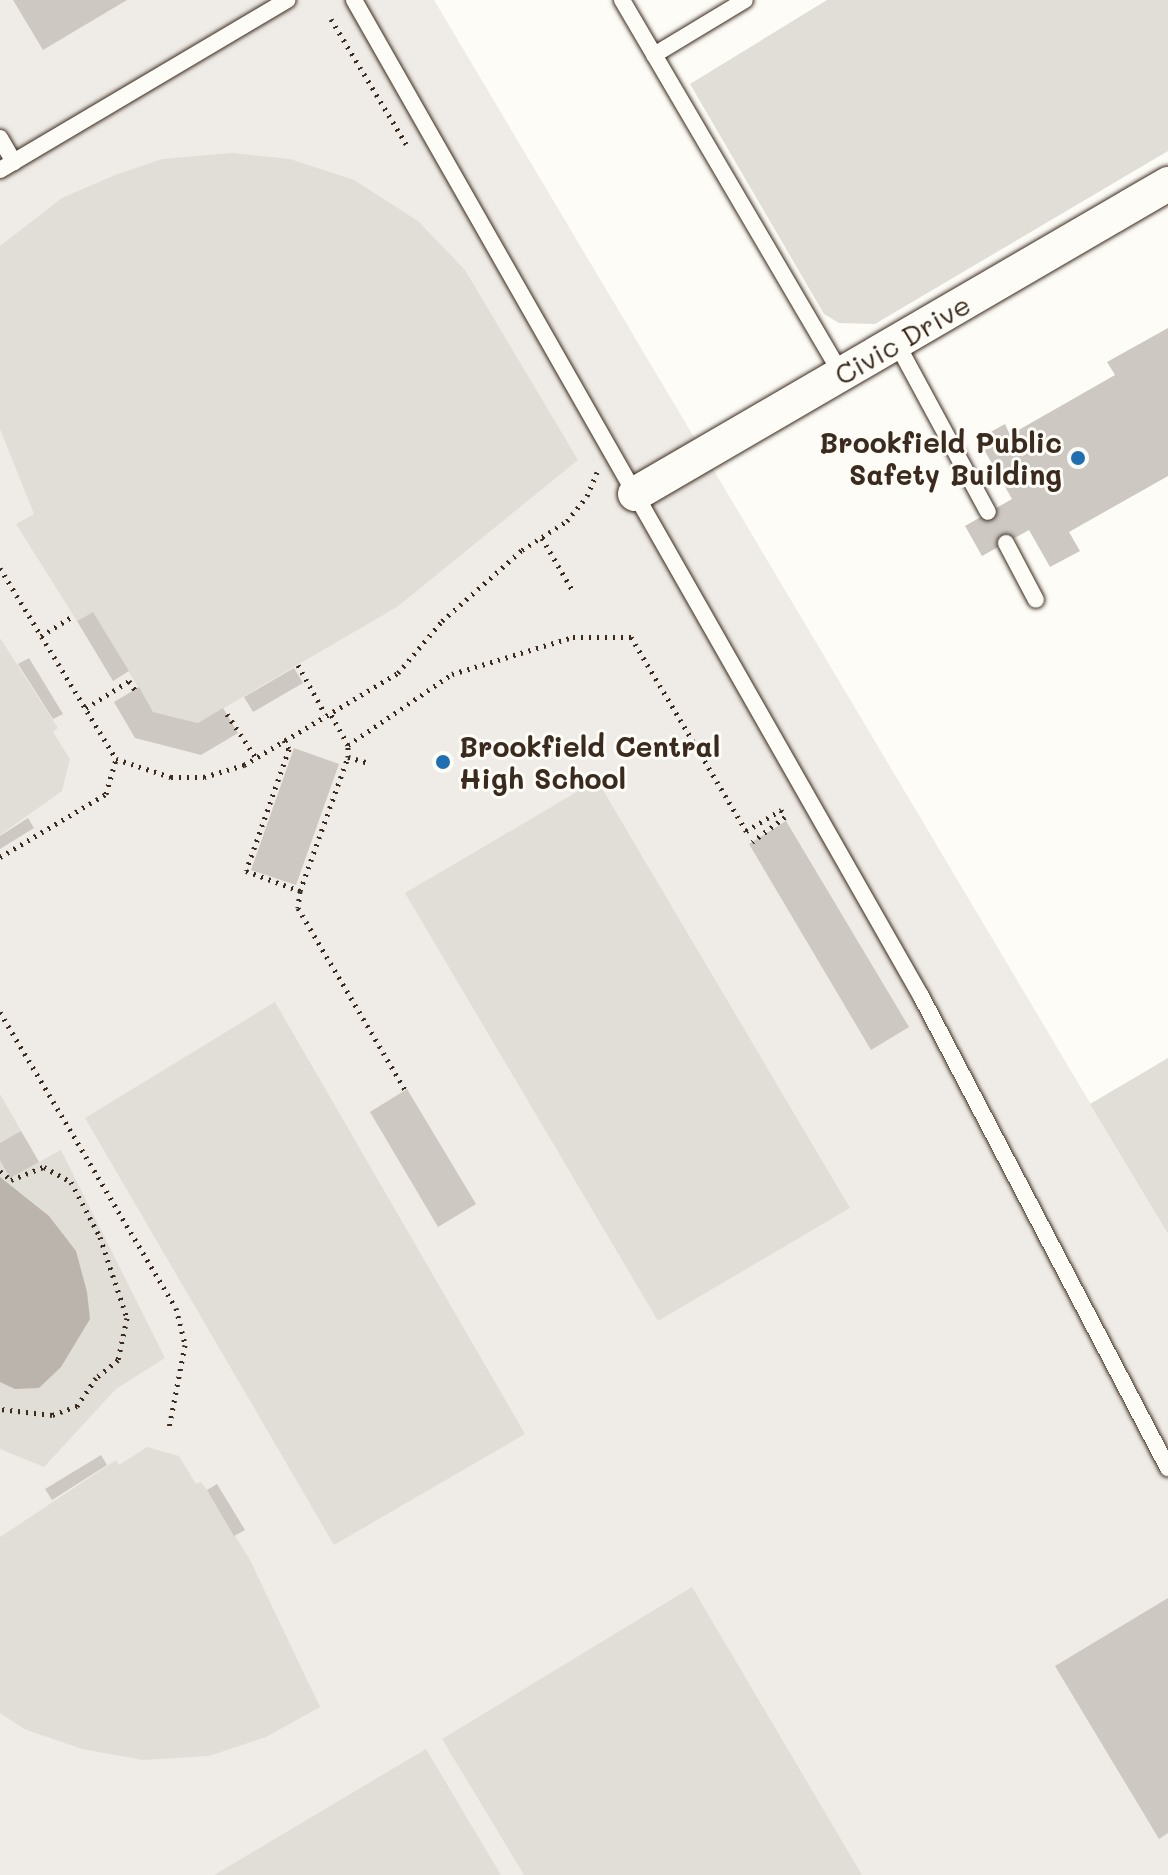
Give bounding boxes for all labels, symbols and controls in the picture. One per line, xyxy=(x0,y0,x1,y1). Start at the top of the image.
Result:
street label: Civic Drive xyxy=(828,287,976,391)
place label: Brookfield Public Safety Building xyxy=(819,425,1062,491)
marker: Brookfield Public Safety Building xyxy=(1069,449,1087,467)
place label: Brookfield Central High School xyxy=(459,729,720,795)
marker: Brookfield Central High School xyxy=(434,753,452,771)

